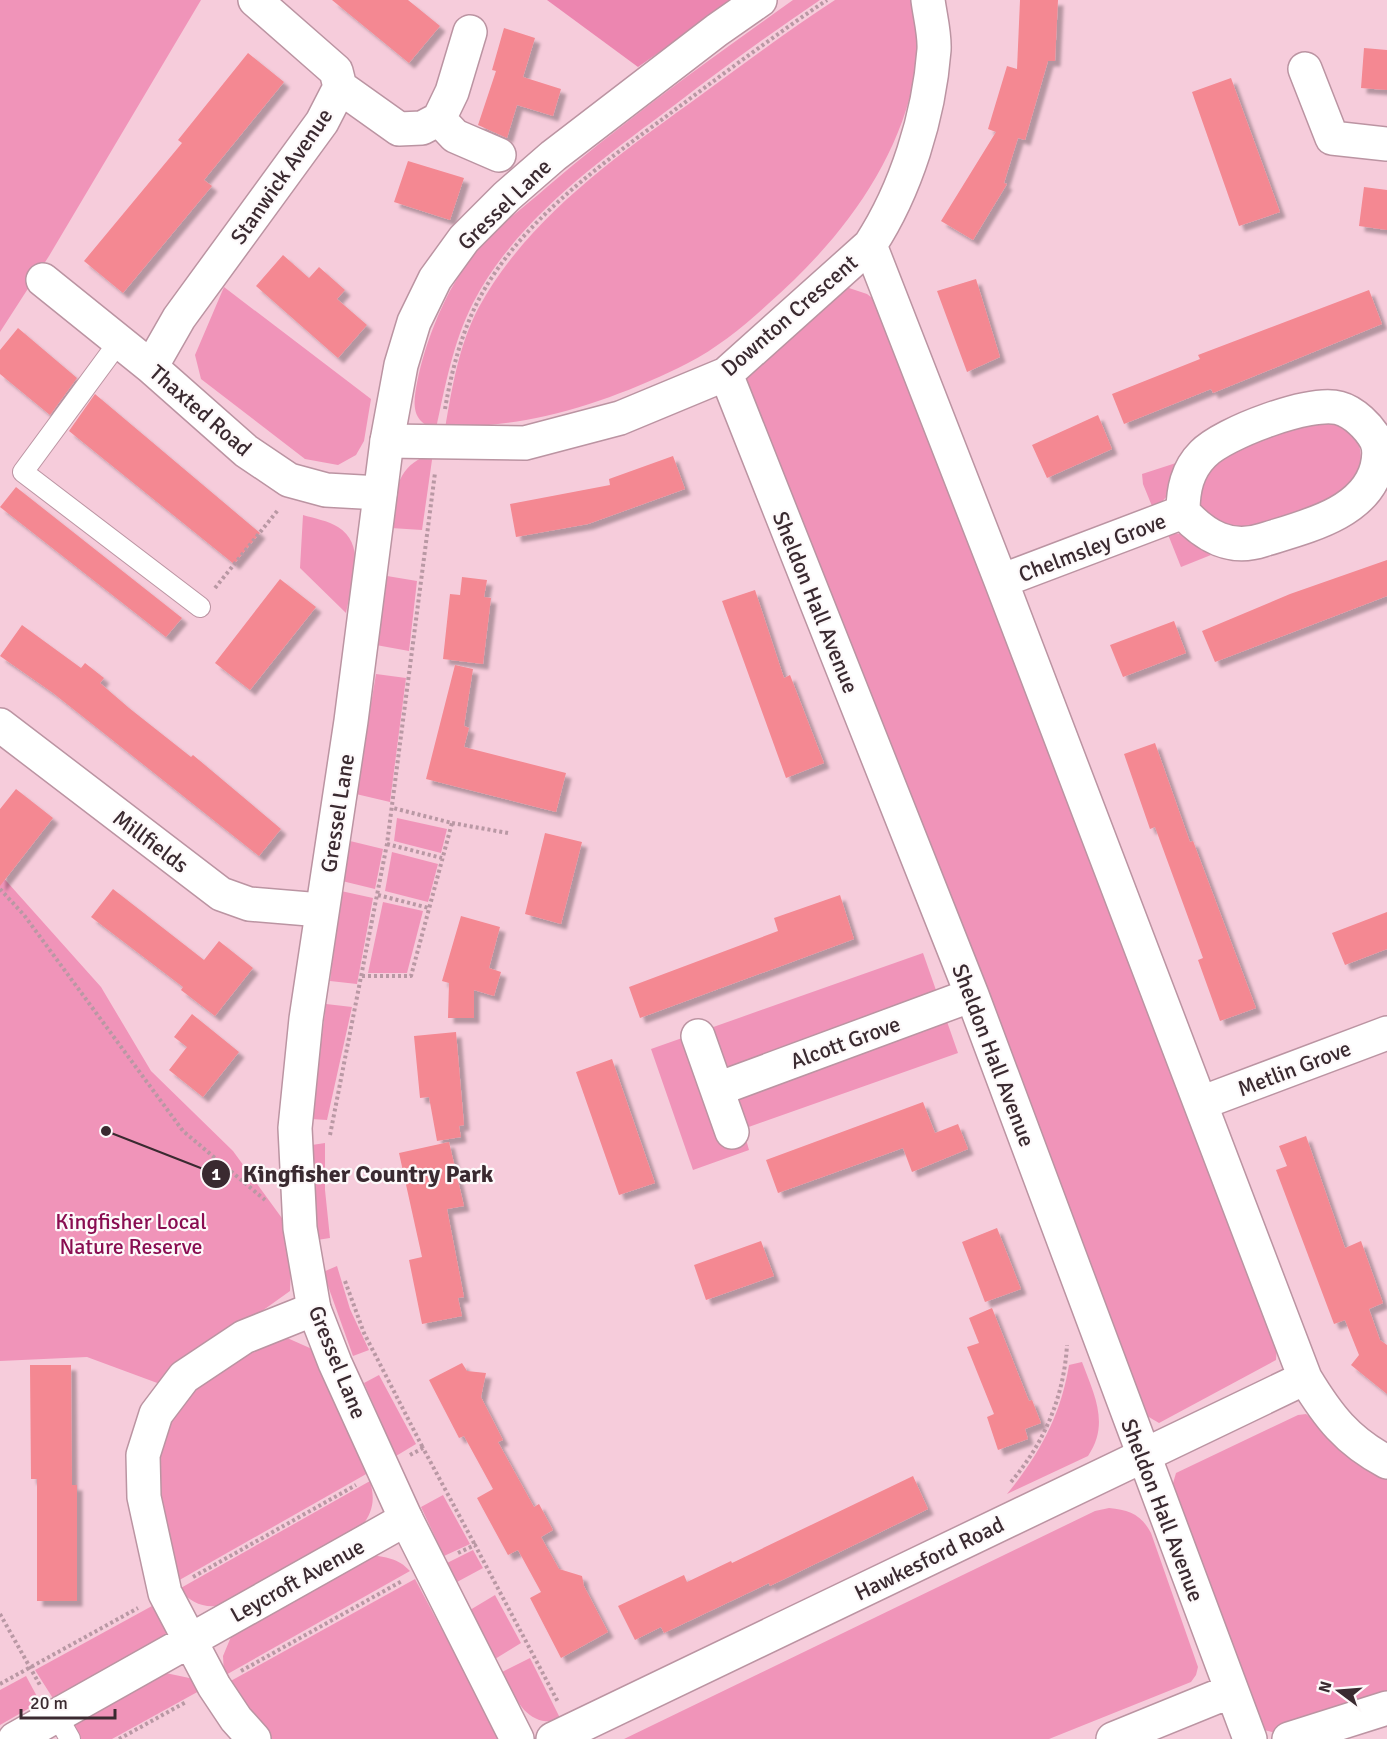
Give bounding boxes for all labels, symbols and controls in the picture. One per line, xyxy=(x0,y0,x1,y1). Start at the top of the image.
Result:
street label: Stanwick Avenue xyxy=(224,103,338,250)
street label: Gressel Lane xyxy=(452,153,557,256)
street label: Downton Crescent xyxy=(716,249,863,382)
street label: Thaxted Road xyxy=(144,359,257,462)
street label: Sheldon Hall Avenue xyxy=(767,507,864,697)
street label: Chelmsley Grove xyxy=(1015,507,1170,588)
street label: Gressel Lane xyxy=(315,752,360,874)
street label: Millfields xyxy=(108,804,194,879)
street label: Sheldon Hall Avenue xyxy=(946,960,1041,1150)
street label: Alcott Grove xyxy=(787,1010,904,1075)
street label: Metlin Grove xyxy=(1234,1034,1355,1102)
callout: Kingfisher Country Park xyxy=(201,1153,506,1195)
text: Kingfisher Country Park xyxy=(243,1159,494,1189)
text: 1 xyxy=(211,1163,221,1185)
park label: Kingfisher Local Nature Reserve xyxy=(55,1208,207,1260)
street label: Gressel Lane xyxy=(303,1302,372,1423)
street label: Sheldon Hall Avenue xyxy=(1115,1415,1210,1605)
street label: Hawkesford Road xyxy=(850,1511,1008,1606)
street label: Leycroft Avenue xyxy=(226,1533,369,1628)
north arrow xyxy=(1309,1661,1369,1721)
text: N xyxy=(1314,1679,1337,1695)
scale bar xyxy=(21,1682,116,1720)
text: 20 m xyxy=(30,1692,68,1714)

